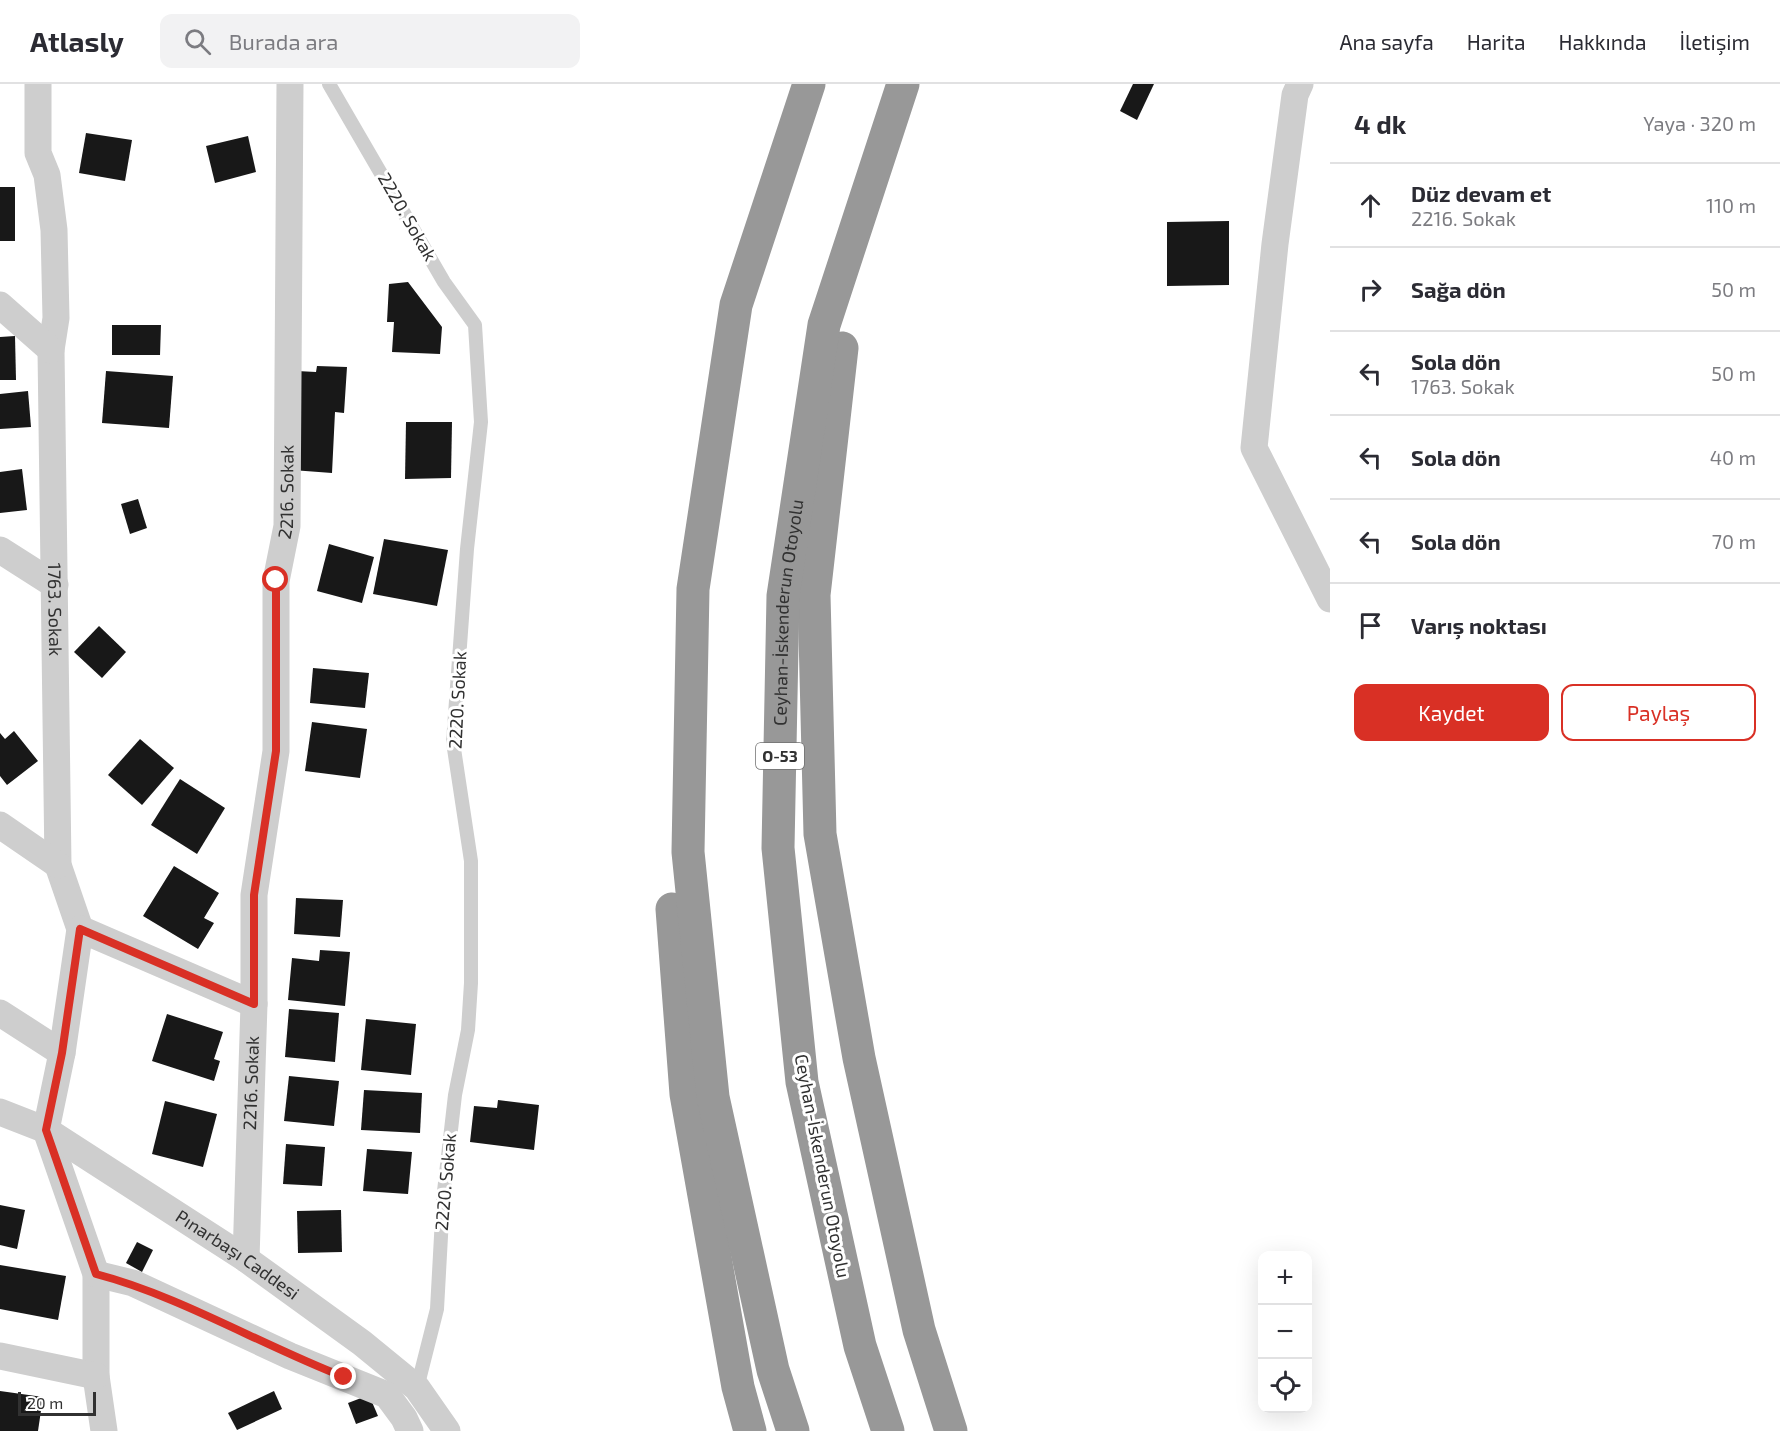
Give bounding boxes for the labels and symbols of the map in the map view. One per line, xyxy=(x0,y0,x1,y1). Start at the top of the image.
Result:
street label: 2220. Sokak xyxy=(374,169,442,264)
street label: 2216. Sokak xyxy=(273,445,298,541)
street label: Ceyhan-İskenderun Otoyolu xyxy=(768,498,808,726)
street label: 1763. Sokak xyxy=(44,562,67,656)
route start xyxy=(262,566,288,592)
street label: 2220. Sokak xyxy=(443,651,471,749)
road number: O-53 xyxy=(756,743,804,769)
street label: 2216. Sokak xyxy=(238,1036,263,1131)
street label: Ceyhan-İskenderun Otoyolu xyxy=(790,1052,855,1279)
street label: 2220. Sokak xyxy=(430,1132,460,1232)
street label: Pınarbaşı Caddesi xyxy=(172,1205,304,1304)
route end xyxy=(330,1363,356,1389)
scale bar xyxy=(18,1389,96,1416)

